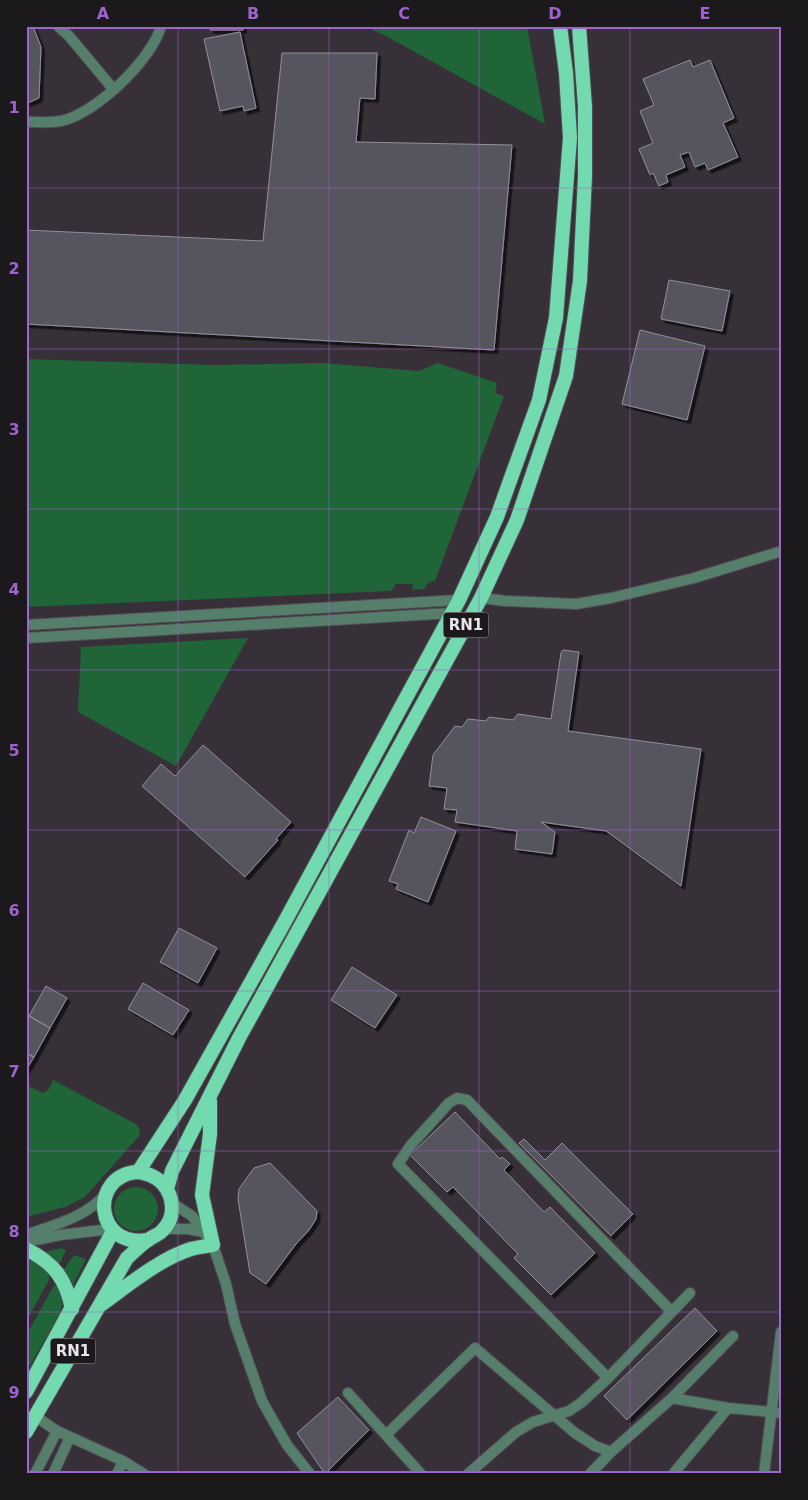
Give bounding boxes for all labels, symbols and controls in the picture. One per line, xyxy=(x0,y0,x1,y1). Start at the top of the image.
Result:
text: A xyxy=(97,4,110,23)
text: B xyxy=(247,4,259,23)
text: C xyxy=(398,4,410,23)
text: D xyxy=(548,4,562,23)
text: E xyxy=(700,4,710,23)
text: 1 xyxy=(8,98,20,117)
text: 2 xyxy=(8,259,20,278)
text: 3 xyxy=(8,420,20,439)
text: 4 xyxy=(8,580,20,599)
road number: RN1 xyxy=(444,612,488,638)
text: 5 xyxy=(8,741,20,760)
text: 6 xyxy=(8,901,20,920)
text: 7 xyxy=(8,1062,20,1081)
text: 8 xyxy=(8,1222,20,1241)
road number: RN1 xyxy=(50,1338,96,1364)
text: 9 xyxy=(8,1383,20,1402)

